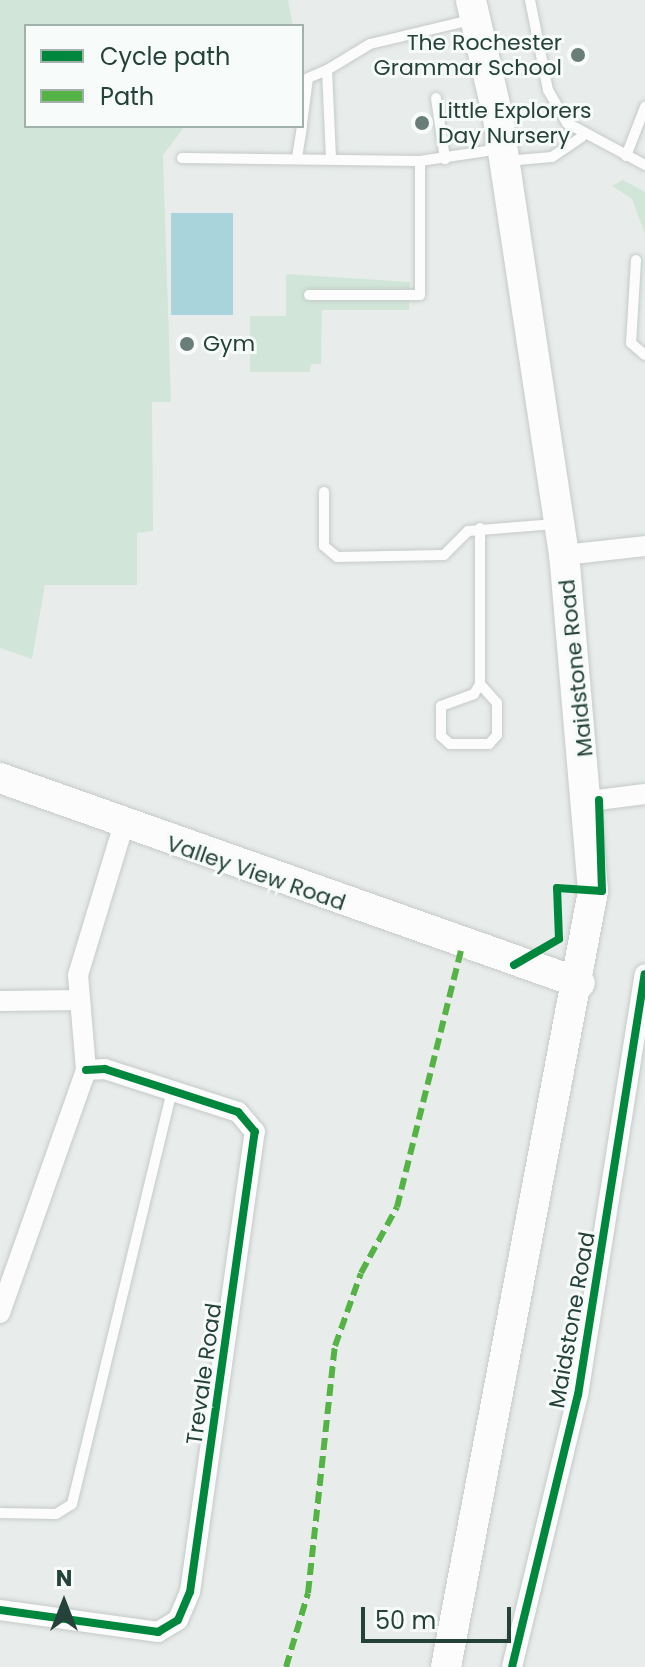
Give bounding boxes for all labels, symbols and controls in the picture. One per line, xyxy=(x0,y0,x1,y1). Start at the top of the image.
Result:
legend xyxy=(24,24,304,128)
place label: The Rochester Grammar School xyxy=(374,29,562,80)
text: Cycle path xyxy=(100,40,230,73)
marker: The Rochester Grammar School xyxy=(569,46,587,64)
text: Path xyxy=(100,80,154,113)
place label: Little Explorers Day Nursery xyxy=(438,97,592,148)
marker: Little Explorers Day Nursery xyxy=(413,114,431,132)
place label: Gym xyxy=(203,331,255,357)
marker: Gym xyxy=(178,335,196,353)
street label: Maidstone Road xyxy=(554,578,598,758)
street label: Valley View Road xyxy=(163,830,349,916)
street label: Maidstone Road xyxy=(544,1230,600,1410)
street label: Trevale Road xyxy=(181,1301,227,1447)
north arrow xyxy=(24,1563,104,1643)
text: N xyxy=(56,1563,72,1594)
scale bar xyxy=(365,1591,515,1641)
text: 50 m xyxy=(375,1604,436,1637)

